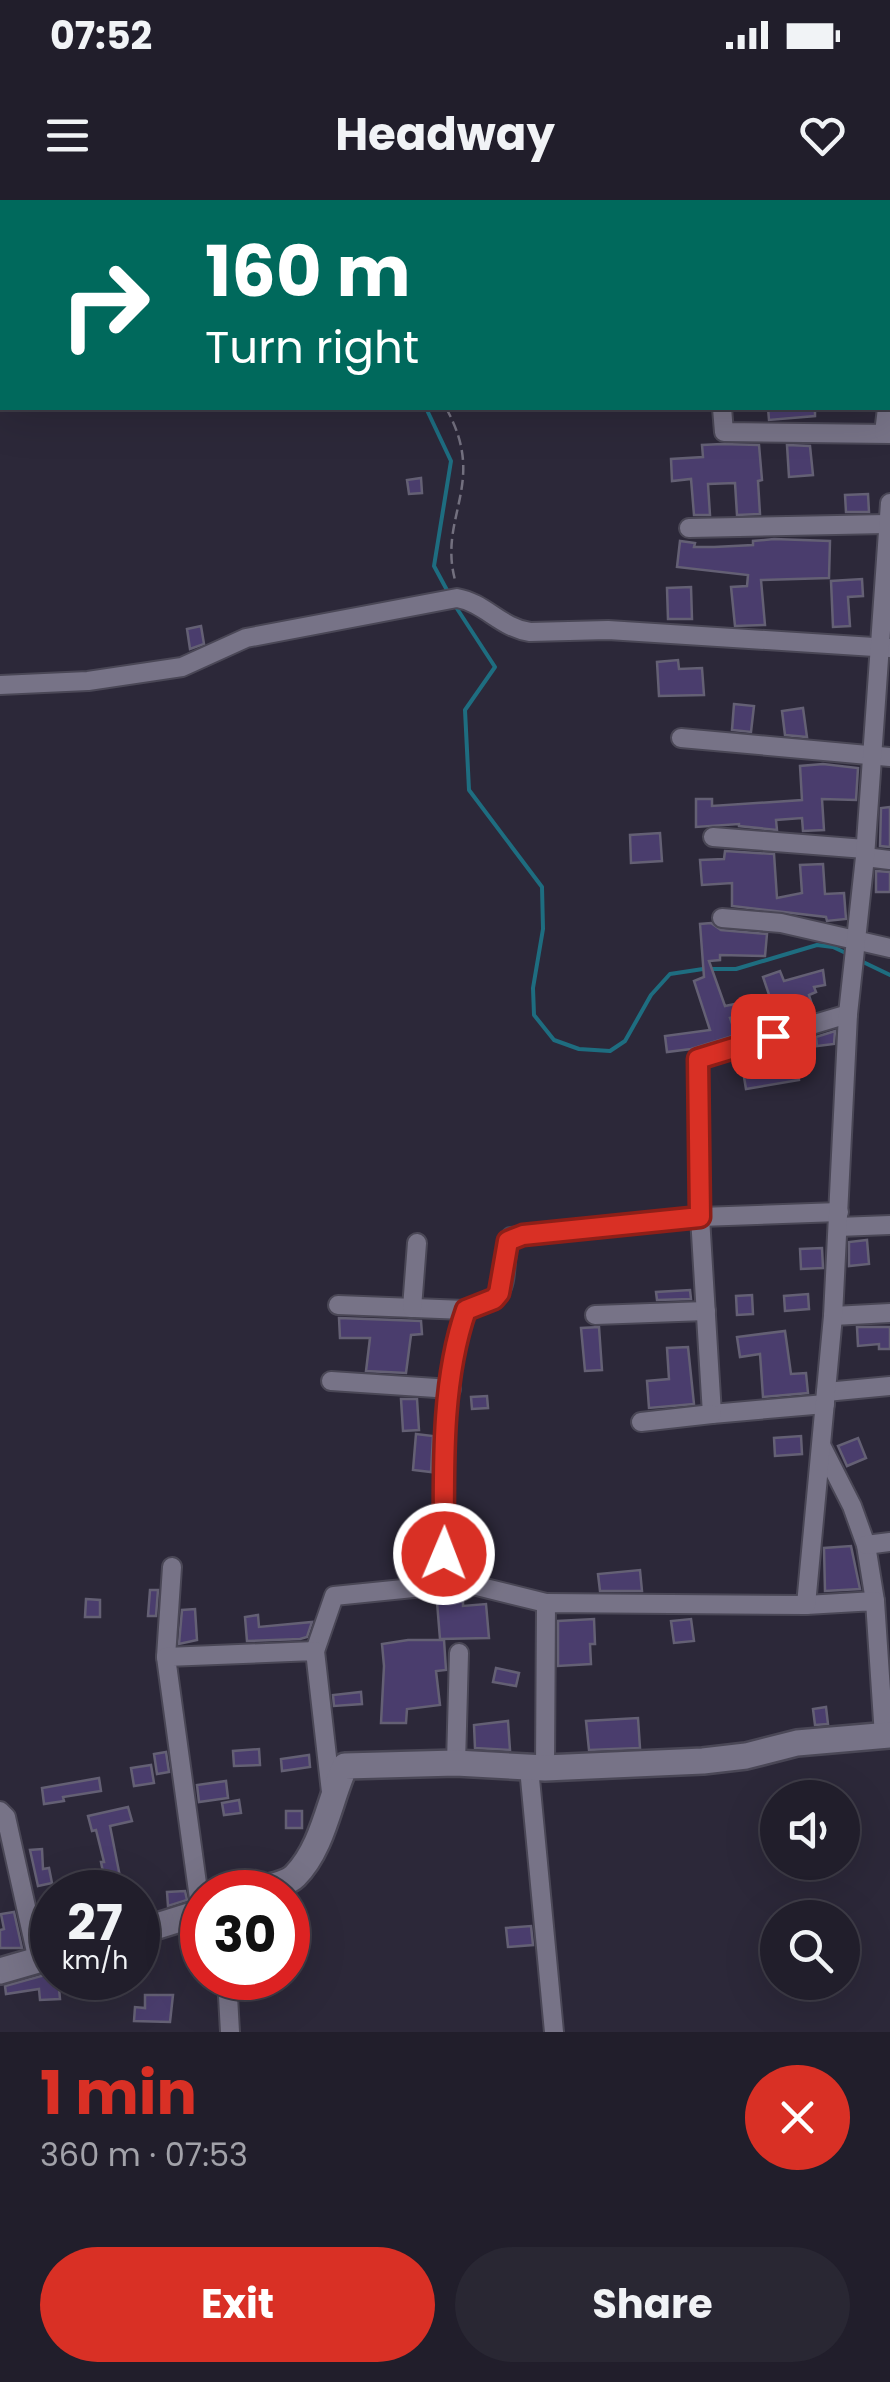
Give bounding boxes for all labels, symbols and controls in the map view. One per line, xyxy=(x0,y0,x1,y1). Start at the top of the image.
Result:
text: 07:52 xyxy=(50,9,152,62)
text: Headway xyxy=(335,103,555,166)
icon: menu xyxy=(40,108,95,163)
icon: heart xyxy=(795,108,850,163)
text: 160 m xyxy=(205,222,411,321)
icon: right xyxy=(40,240,170,370)
text: Turn right xyxy=(205,316,419,379)
pin xyxy=(731,994,816,1079)
icon: arrive xyxy=(746,1009,801,1064)
position arrow xyxy=(392,1502,496,1606)
map controls xyxy=(760,1780,860,2000)
button: sound xyxy=(760,1780,860,1880)
speed limit sign: 30 xyxy=(180,1870,310,2000)
text: 27 xyxy=(67,1887,123,1958)
button: search xyxy=(760,1900,860,2000)
text: km/h xyxy=(62,1943,128,1978)
text: 1 min xyxy=(40,2051,197,2135)
button: close xyxy=(745,2065,850,2170)
text: 360 m · 07:53 xyxy=(40,2132,248,2177)
button: Exit xyxy=(40,2247,435,2362)
button: Share xyxy=(455,2247,850,2362)

